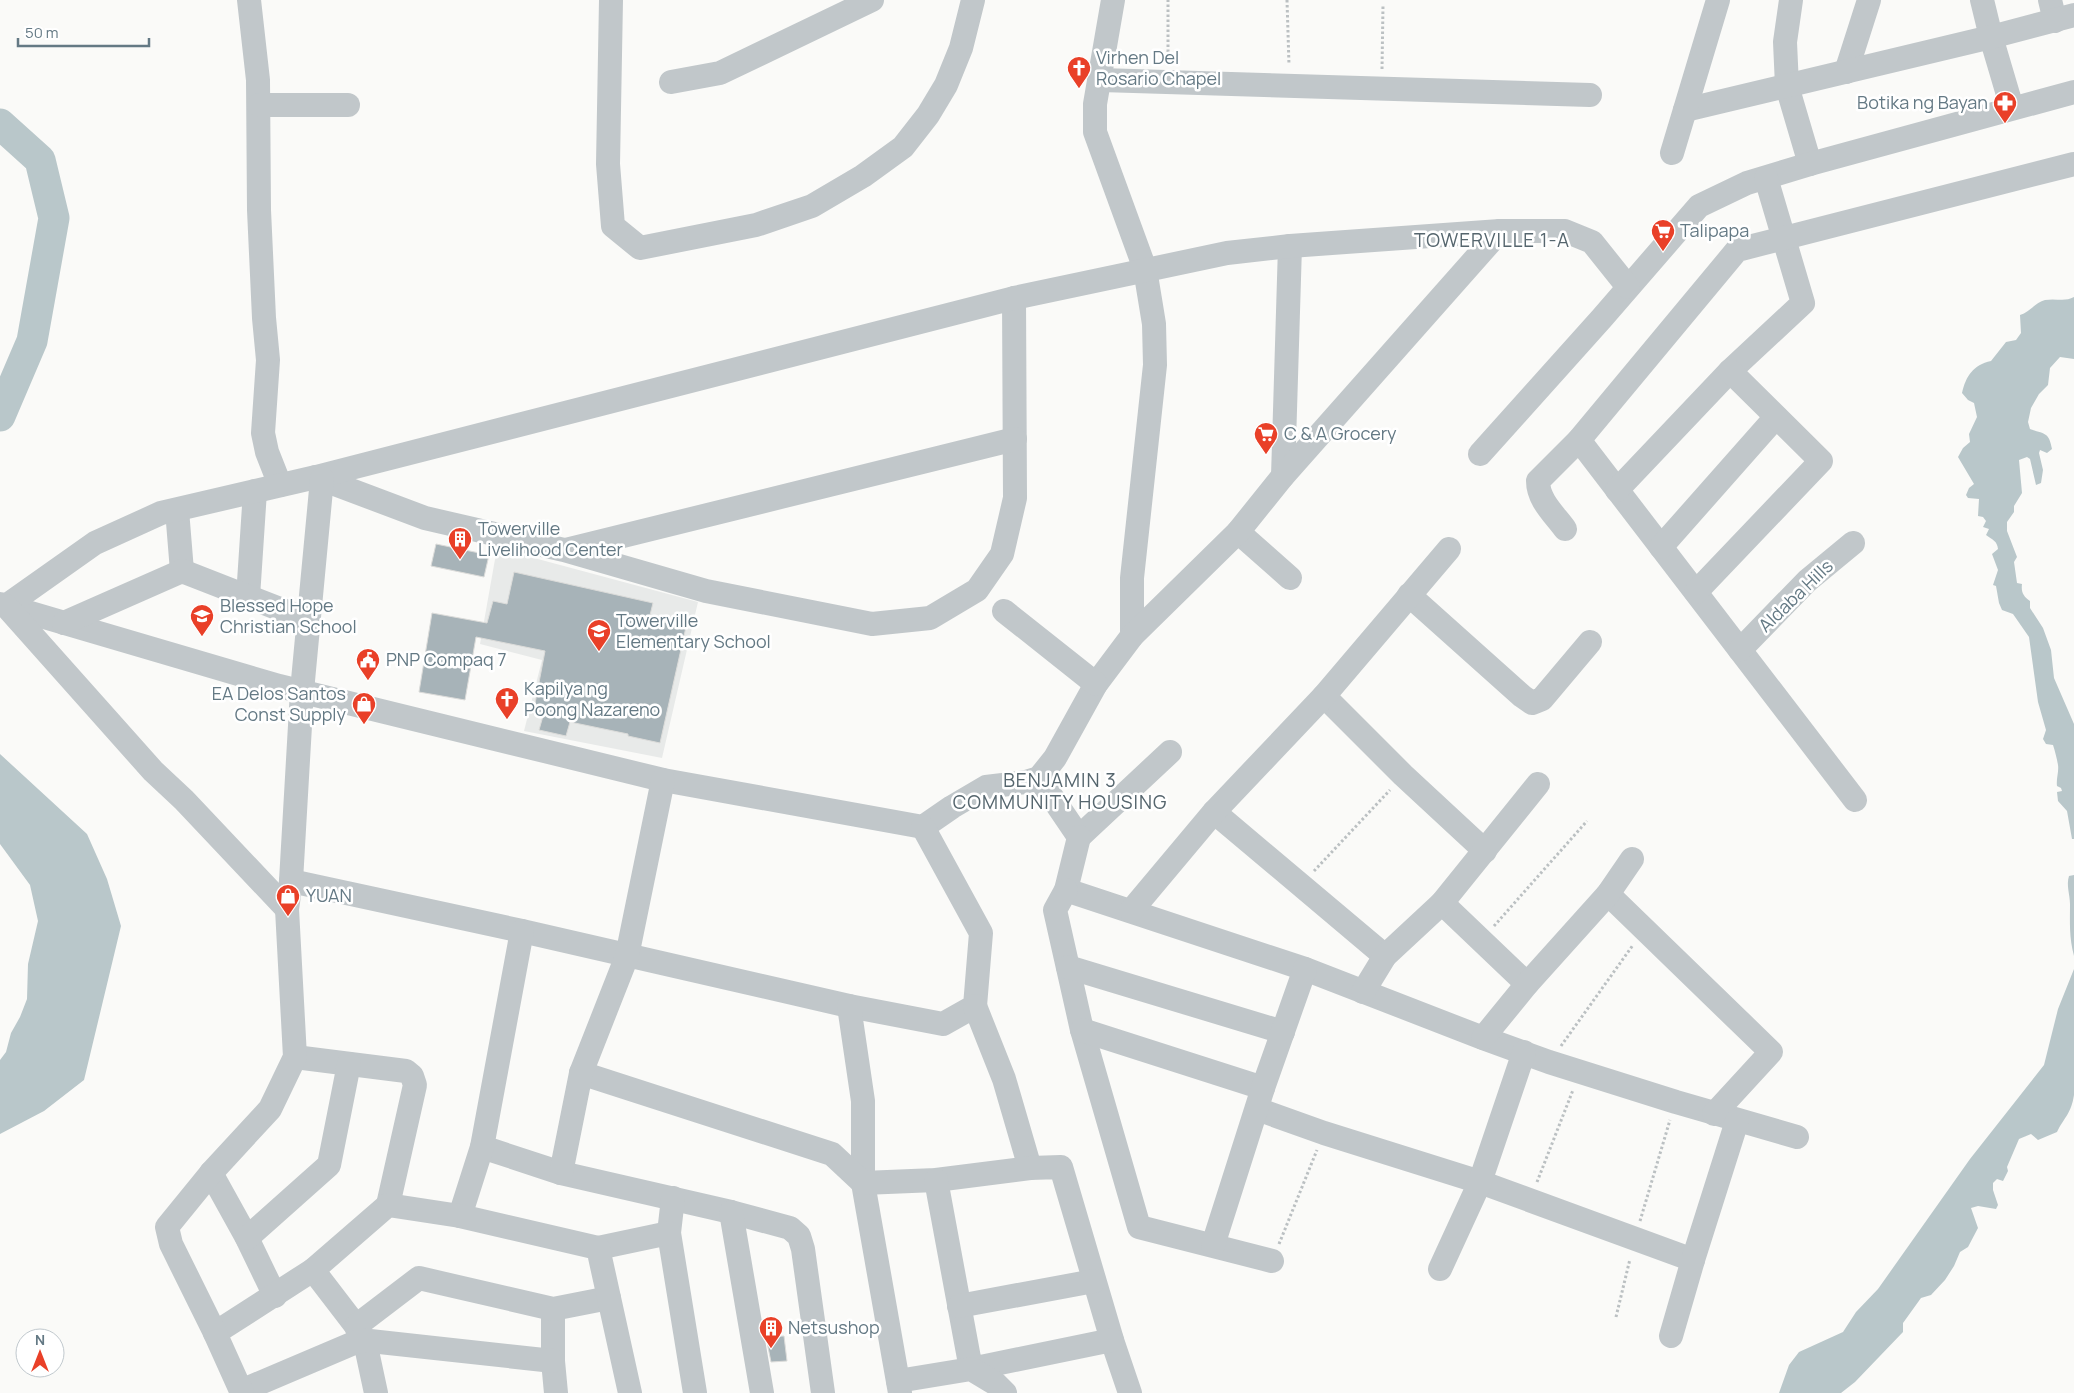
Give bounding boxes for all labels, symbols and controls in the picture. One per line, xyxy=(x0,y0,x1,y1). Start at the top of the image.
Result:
scale bar xyxy=(18,15,149,47)
text: 50 m xyxy=(25,22,59,43)
place label: Virhen Del Rosario Chapel xyxy=(1096,45,1221,90)
church icon: Virhen Del Rosario Chapel xyxy=(1066,55,1092,89)
place label: Botika ng Bayan xyxy=(1857,90,1988,114)
pharmacy icon: Botika ng Bayan xyxy=(1992,90,2018,124)
supermarket icon: Talipapa xyxy=(1650,218,1676,252)
place label: Talipapa xyxy=(1680,218,1749,242)
district label: TOWERVILLE 1-A xyxy=(1414,227,1570,253)
supermarket icon: C & A Grocery xyxy=(1253,421,1279,455)
place label: C & A Grocery xyxy=(1284,421,1397,445)
place label: Towerville Livelihood Center xyxy=(478,516,624,561)
building icon: Towerville Livelihood Center xyxy=(447,526,473,560)
street label: Aldaba Hills xyxy=(1753,554,1838,637)
place label: Blessed Hope Christian School xyxy=(220,593,357,638)
school or university icon: Blessed Hope Christian School xyxy=(189,603,215,637)
place label: Towerville Elementary School xyxy=(616,608,771,653)
school or university icon: Towerville Elementary School xyxy=(586,618,612,652)
public building icon: PNP Compaq 7 xyxy=(355,647,381,681)
place label: PNP Compaq 7 xyxy=(386,647,506,671)
place label: Kapilya ng Poong Nazareno xyxy=(524,676,660,721)
place label: EA Delos Santos Const Supply xyxy=(212,681,347,726)
church icon: Kapilya ng Poong Nazareno xyxy=(494,686,520,720)
shop icon: EA Delos Santos Const Supply xyxy=(351,691,377,725)
district label: BENJAMIN 3 COMMUNITY HOUSING xyxy=(953,767,1167,815)
shop icon: YUAN xyxy=(275,883,301,917)
place label: YUAN xyxy=(306,883,352,907)
building icon: Netsushop xyxy=(758,1315,784,1349)
place label: Netsushop xyxy=(788,1315,880,1339)
north arrow xyxy=(15,1328,65,1378)
text: N xyxy=(35,1330,45,1349)

